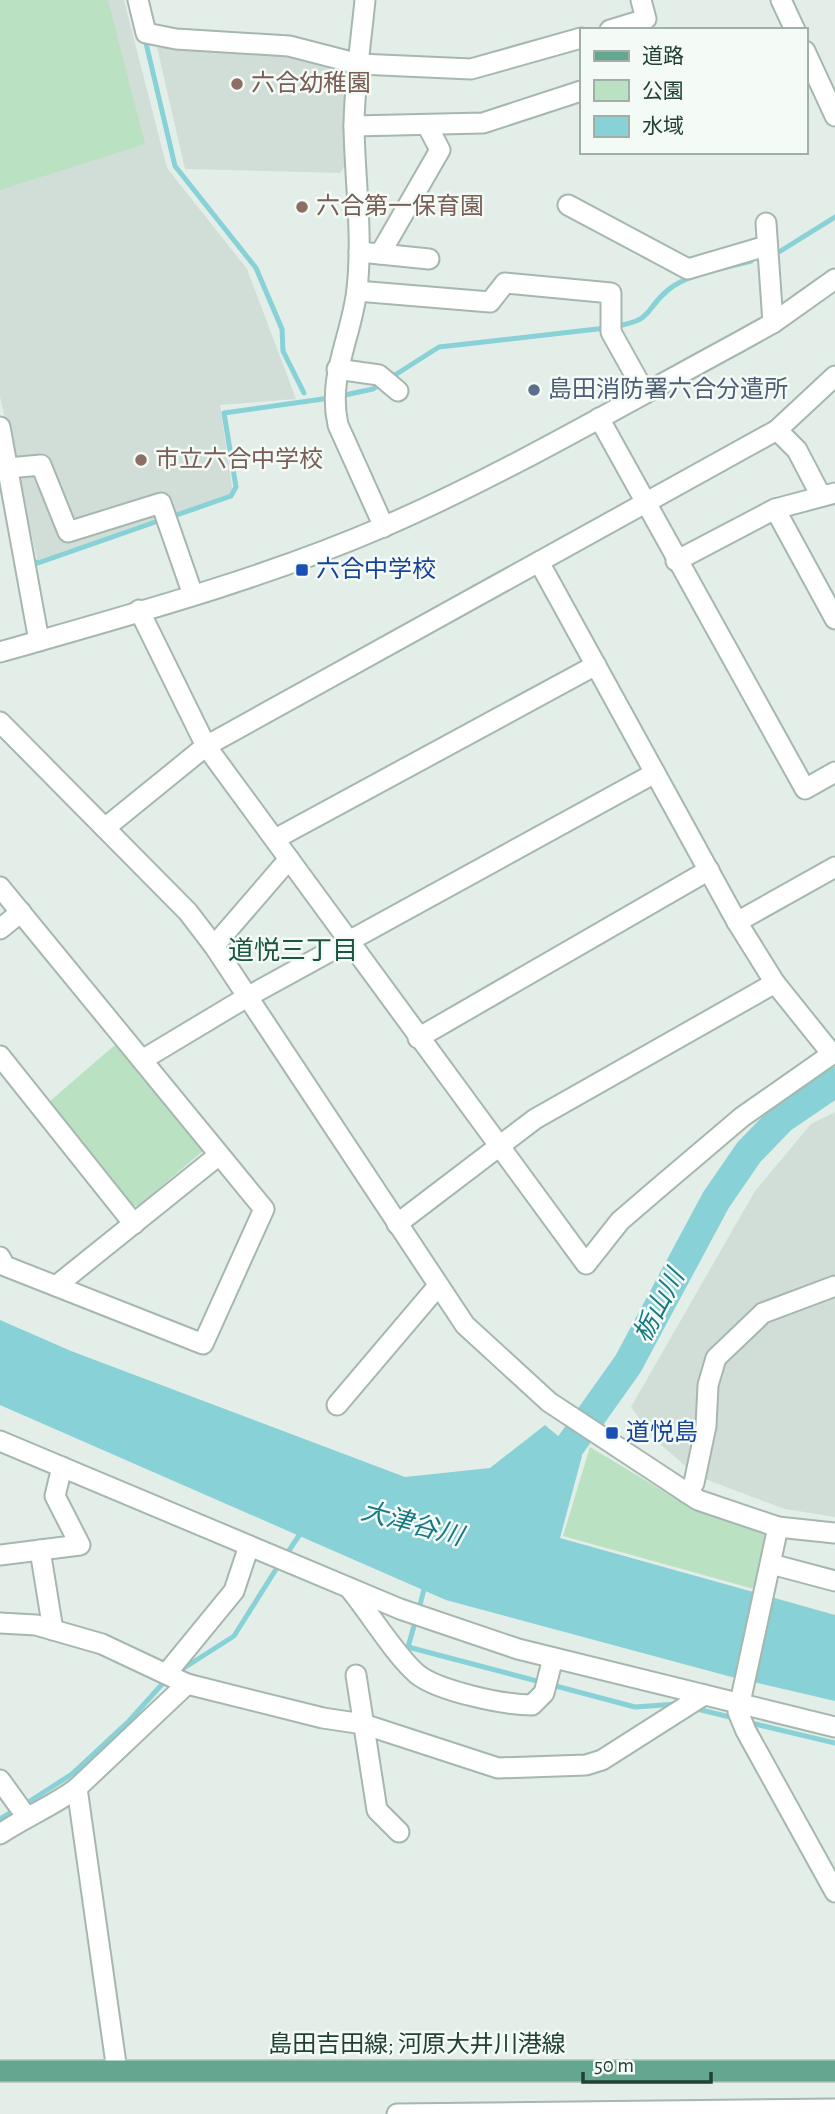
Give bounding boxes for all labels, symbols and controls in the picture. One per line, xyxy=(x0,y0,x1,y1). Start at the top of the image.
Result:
legend xyxy=(580,28,807,154)
text: 道路 xyxy=(642,45,684,67)
place label: 六合幼稚園 xyxy=(251,70,371,96)
marker: 六合幼稚園 xyxy=(229,76,245,92)
text: 公園 xyxy=(642,81,684,102)
text: 水域 xyxy=(642,115,684,137)
place label: 六合第一保育園 xyxy=(316,193,484,219)
marker: 六合第一保育園 xyxy=(294,199,310,215)
place label: 島田消防署六合分遣所 xyxy=(548,376,788,402)
marker: 島田消防署六合分遣所 xyxy=(526,382,542,398)
place label: 市立六合中学校 xyxy=(155,446,323,472)
marker: 市立六合中学校 xyxy=(133,452,149,468)
place label: 六合中学校 xyxy=(316,556,436,582)
marker: 六合中学校 xyxy=(294,562,310,578)
district label: 道悦三丁目 xyxy=(228,937,358,964)
water label: 栃山川 xyxy=(628,1262,690,1347)
place label: 道悦島 xyxy=(626,1419,698,1445)
marker: 道悦島 xyxy=(604,1425,620,1441)
water label: 大津谷川 xyxy=(358,1497,469,1551)
street label: 島田吉田線; 河原大井川港線 xyxy=(268,2031,566,2057)
scale bar xyxy=(583,2040,711,2084)
text: 50 m xyxy=(594,2055,634,2076)

